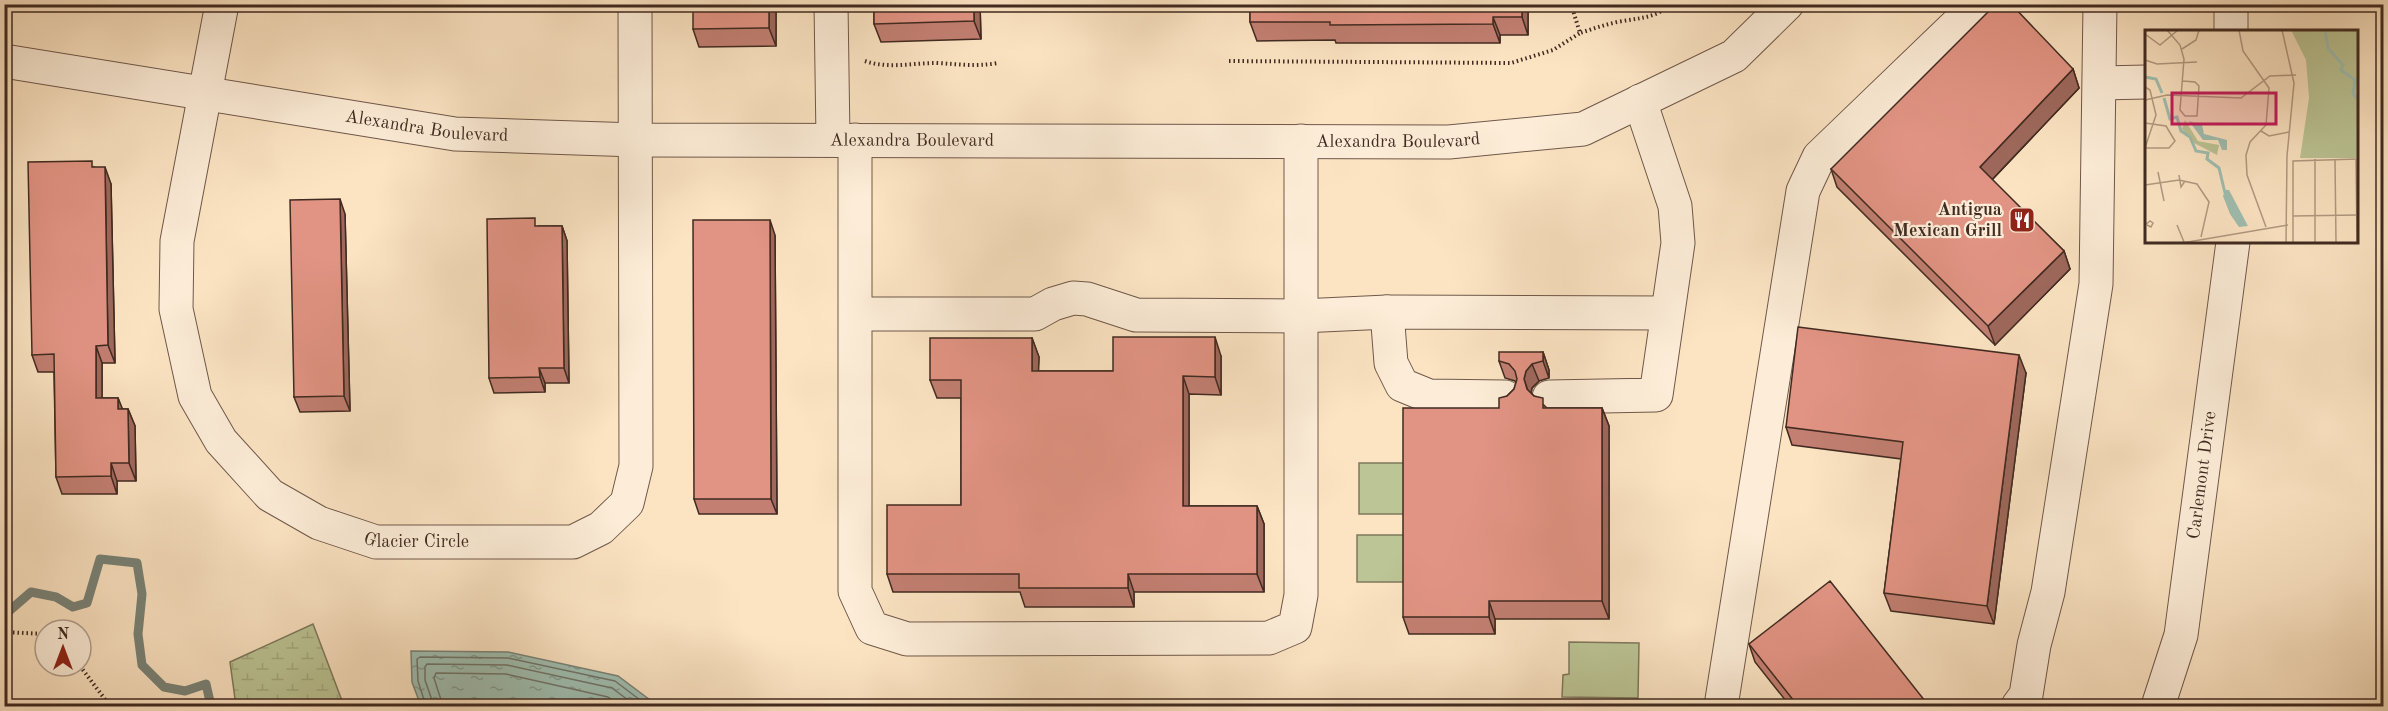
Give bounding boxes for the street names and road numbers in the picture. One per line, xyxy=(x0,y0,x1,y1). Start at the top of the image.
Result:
street label: Alexandra Boulevard xyxy=(344,107,509,145)
street label: Alexandra Boulevard xyxy=(1316,130,1481,151)
street label: Alexandra Boulevard xyxy=(830,131,994,150)
street label: Carlemont Drive xyxy=(2185,410,2220,540)
street label: Glacier Circle xyxy=(361,530,469,551)

